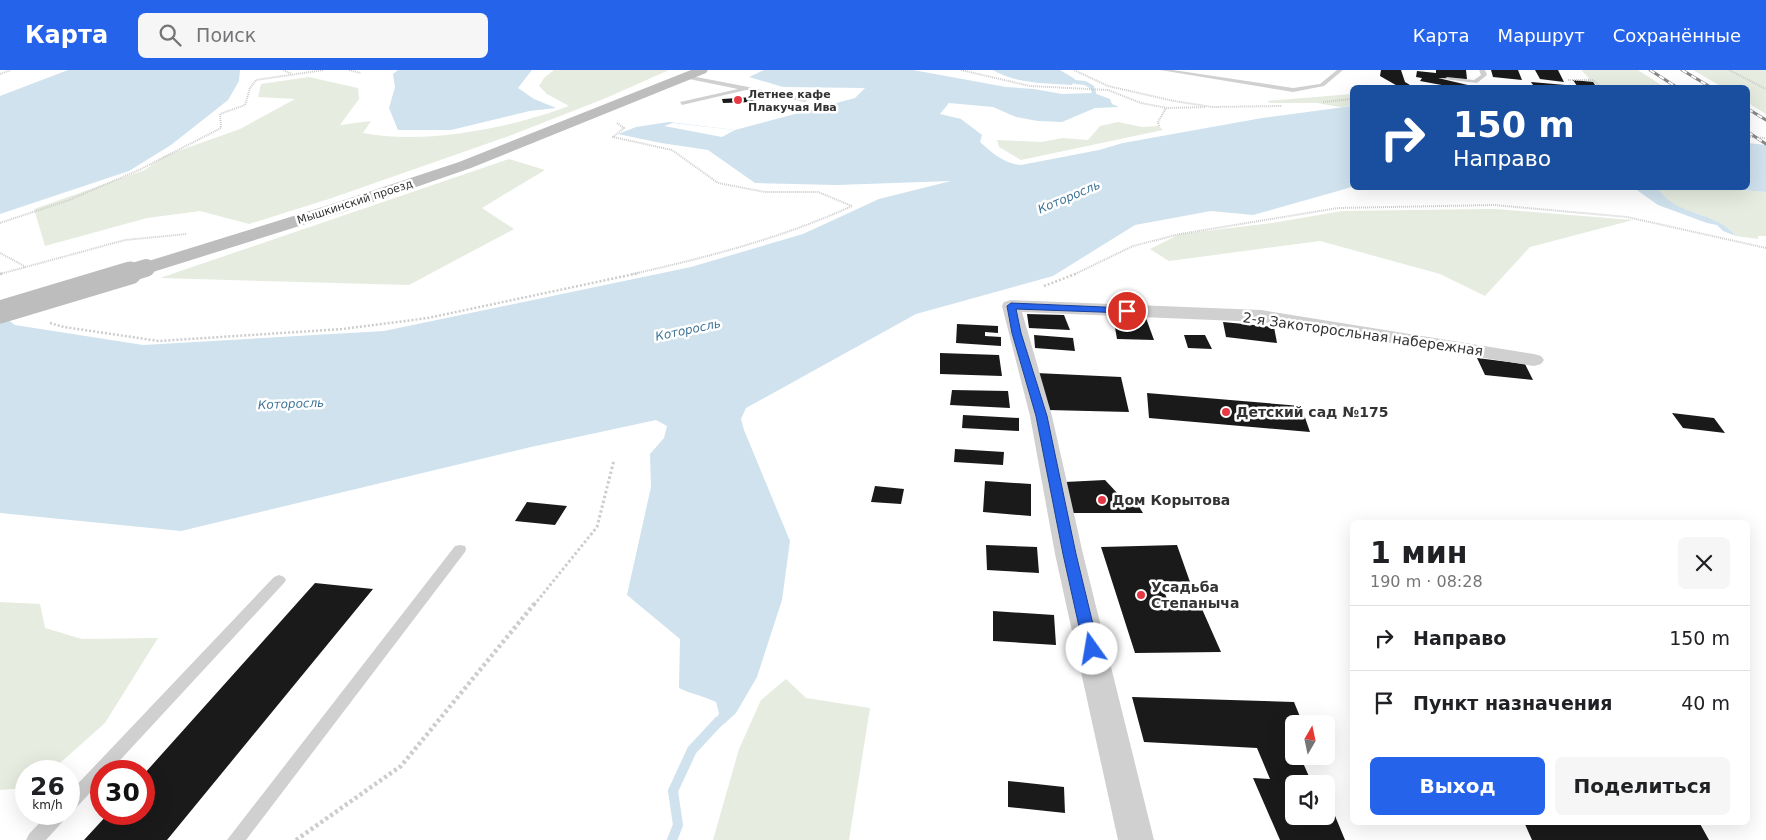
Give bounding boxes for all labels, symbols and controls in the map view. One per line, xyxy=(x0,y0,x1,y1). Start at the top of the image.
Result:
search box xyxy=(138,13,488,58)
text: Карта xyxy=(25,21,108,49)
icon: search xyxy=(156,21,184,49)
text: Поиск xyxy=(196,24,256,46)
text: Карта xyxy=(1413,25,1470,46)
text: Маршрут xyxy=(1498,25,1585,46)
text: Сохранённые xyxy=(1613,25,1741,46)
place label: Летнее кафе Плакучая Ива xyxy=(748,88,837,114)
marker: Летнее кафе Плакучая Ива xyxy=(732,94,744,106)
icon: right xyxy=(1370,105,1435,170)
text: 150 m xyxy=(1453,105,1575,145)
text: Направо xyxy=(1453,146,1551,171)
street label: Мышкинский проезд xyxy=(296,177,415,227)
water label: Которосль xyxy=(1036,178,1102,216)
pin xyxy=(1106,290,1148,332)
icon: arrive xyxy=(1113,297,1141,325)
street label: 2-я Закоторосльная набережная xyxy=(1242,309,1484,359)
water label: Которосль xyxy=(654,316,722,344)
water label: Которосль xyxy=(258,396,324,412)
place label: Детский сад №175 xyxy=(1236,404,1388,420)
marker: Детский сад №175 xyxy=(1220,406,1232,418)
place label: Дом Корытова xyxy=(1112,492,1230,508)
marker: Дом Корытова xyxy=(1096,494,1108,506)
text: 1 мин xyxy=(1370,535,1468,570)
button: close xyxy=(1678,537,1730,589)
text: 190 m · 08:28 xyxy=(1370,572,1483,591)
place label: Усадьба Степаныча xyxy=(1151,579,1239,611)
marker: Усадьба Степаныча xyxy=(1135,589,1147,601)
position arrow xyxy=(1065,622,1117,674)
icon: right xyxy=(1370,624,1398,652)
text: Направо xyxy=(1413,627,1506,649)
text: 150 m xyxy=(1669,627,1730,649)
icon: arrive xyxy=(1370,689,1398,717)
text: Пункт назначения xyxy=(1413,692,1612,714)
text: 40 m xyxy=(1681,692,1730,714)
north arrow xyxy=(1285,715,1335,765)
map controls xyxy=(1285,715,1335,825)
button: Выход xyxy=(1370,757,1545,815)
button: Поделиться xyxy=(1555,757,1730,815)
speed limit sign: 30 xyxy=(90,760,155,825)
text: 26 xyxy=(30,772,65,801)
button: sound xyxy=(1285,775,1335,825)
text: km/h xyxy=(32,798,63,812)

